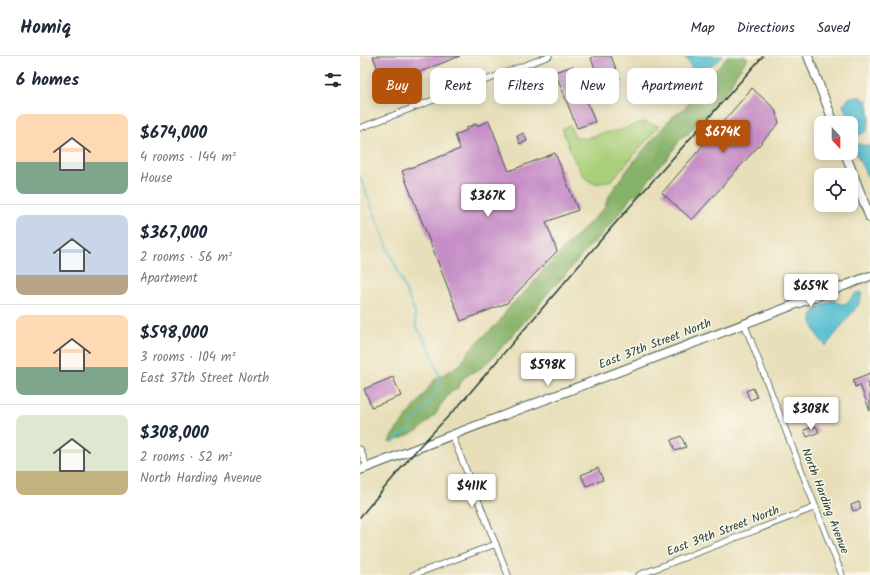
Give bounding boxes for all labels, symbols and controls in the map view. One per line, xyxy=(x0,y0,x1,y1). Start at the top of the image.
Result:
text: Homiq xyxy=(20,13,71,43)
text: Map xyxy=(690,17,715,39)
text: Directions xyxy=(737,17,795,39)
text: Saved xyxy=(817,17,850,39)
text: 6 homes xyxy=(16,67,79,94)
chip: Buy xyxy=(372,68,422,104)
chip: Rent xyxy=(430,68,486,104)
chip: Filters xyxy=(494,68,558,104)
chip: New xyxy=(566,68,619,104)
chip: Apartment xyxy=(627,68,717,104)
icon: filters xyxy=(322,69,344,91)
north arrow xyxy=(814,116,858,160)
map controls xyxy=(814,116,858,212)
text: $674,000 xyxy=(140,120,207,147)
pin: $674K xyxy=(695,120,751,154)
text: $674K xyxy=(705,122,741,143)
icon: home xyxy=(48,130,96,178)
text: 4 rooms · 144 m² xyxy=(140,147,236,168)
text: House xyxy=(140,168,172,189)
button: locate xyxy=(814,168,858,212)
pin: $367K xyxy=(460,184,516,218)
text: $367K xyxy=(470,186,506,207)
text: $367,000 xyxy=(140,220,207,247)
icon: home xyxy=(48,231,96,279)
text: 2 rooms · 56 m² xyxy=(140,247,232,268)
text: Apartment xyxy=(140,268,198,289)
pin: $659K xyxy=(783,274,839,308)
text: $659K xyxy=(793,276,829,297)
street label: East 37th Street North xyxy=(596,314,714,374)
text: $598,000 xyxy=(140,320,208,347)
icon: home xyxy=(48,331,96,379)
text: 3 rooms · 104 m² xyxy=(140,347,235,368)
pin: $598K xyxy=(520,353,576,387)
text: $598K xyxy=(530,355,566,376)
text: East 37th Street North xyxy=(140,368,269,389)
pin: $308K xyxy=(783,397,839,431)
text: $308K xyxy=(793,399,829,420)
text: $308,000 xyxy=(140,420,209,447)
icon: home xyxy=(48,431,96,479)
street label: North Harding Avenue xyxy=(796,445,854,557)
text: 2 rooms · 52 m² xyxy=(140,447,232,468)
text: North Harding Avenue xyxy=(140,468,262,489)
pin: $411K xyxy=(444,474,500,508)
text: $411K xyxy=(457,476,487,497)
street label: East 39th Street North xyxy=(664,501,782,561)

